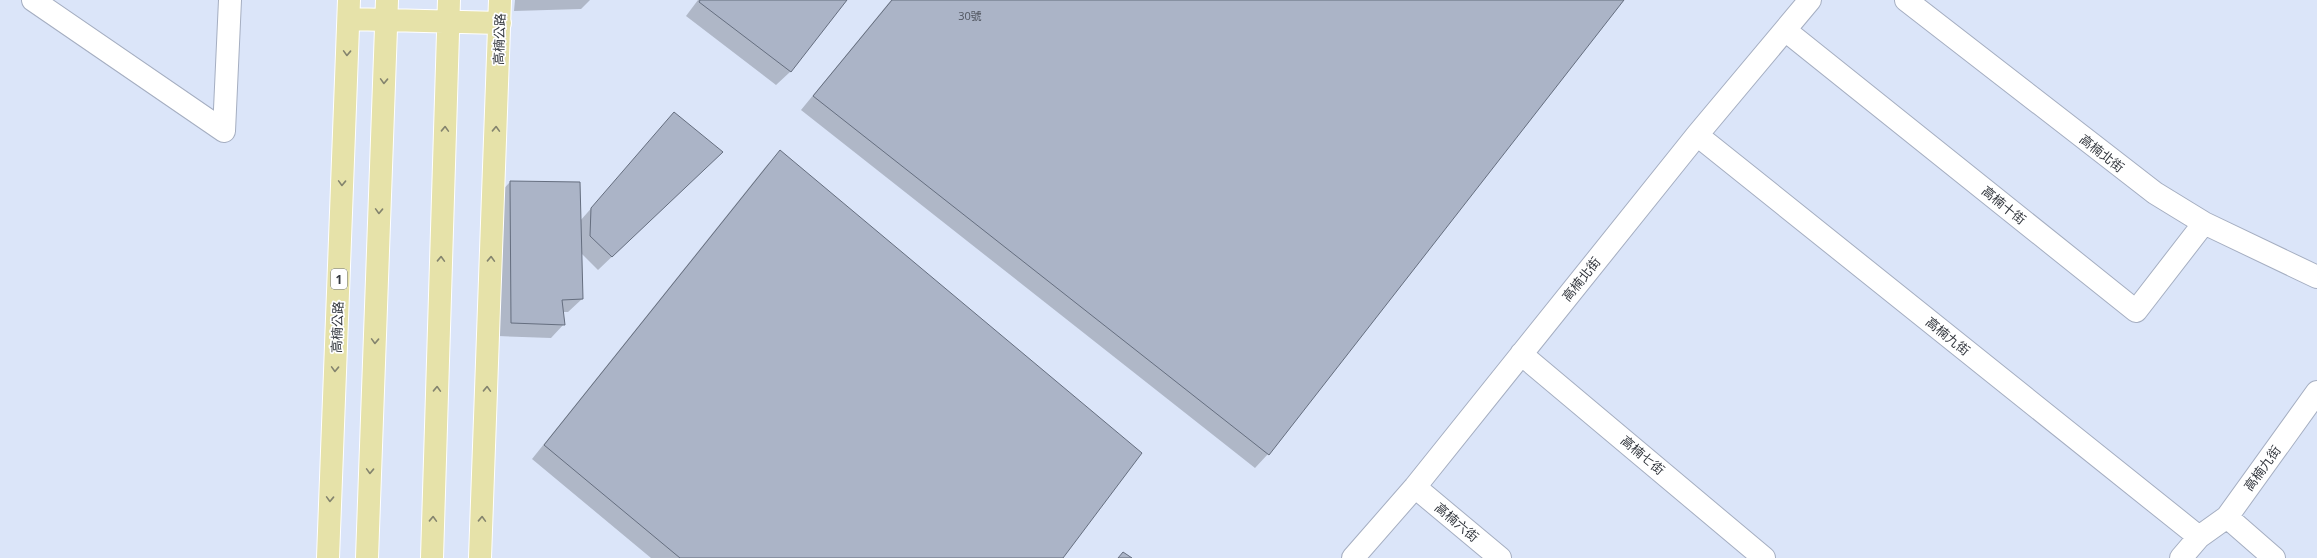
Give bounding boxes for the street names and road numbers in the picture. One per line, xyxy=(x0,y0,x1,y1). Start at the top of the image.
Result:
street label: 高楠公路 xyxy=(489,13,509,65)
street label: 高楠北街 xyxy=(2076,130,2128,176)
street label: 高楠十街 xyxy=(1978,182,2030,228)
street label: 高楠北街 xyxy=(1558,253,1604,305)
road number: 1 xyxy=(331,269,347,289)
street label: 高楠公路 xyxy=(327,301,347,353)
street label: 高楠九街 xyxy=(1922,313,1974,359)
street label: 高楠七街 xyxy=(1617,431,1669,479)
street label: 高楠九街 xyxy=(2239,442,2285,494)
street label: 高楠六街 xyxy=(1431,498,1483,546)

